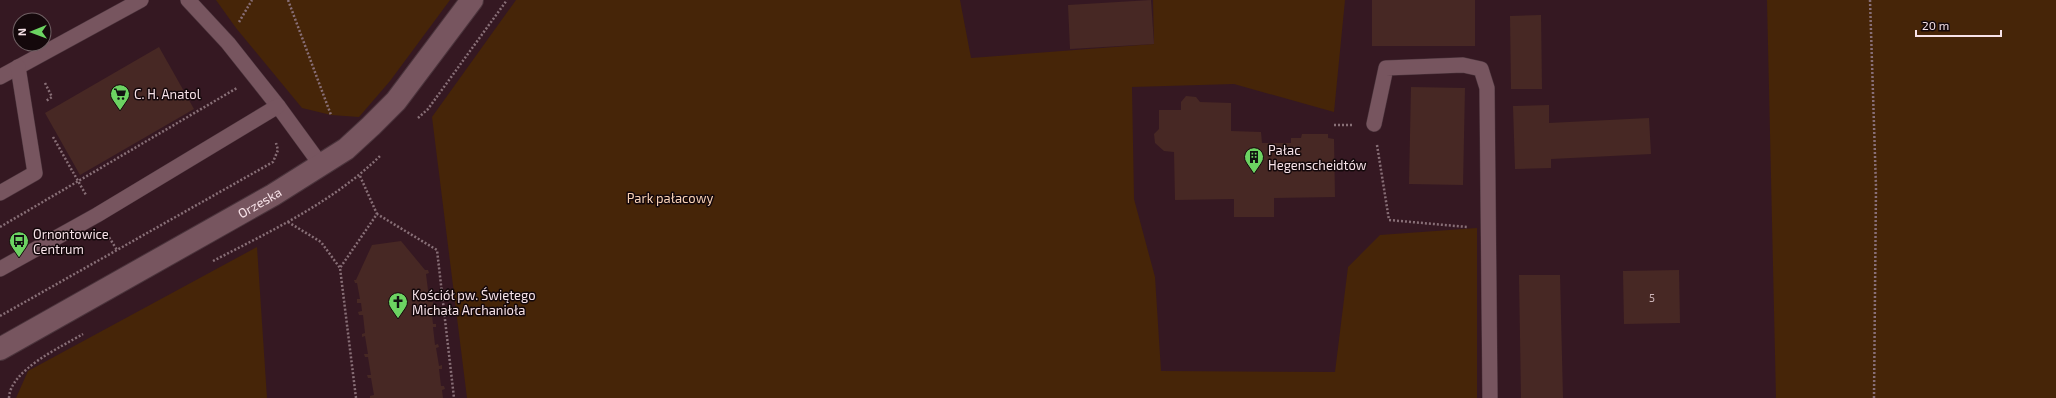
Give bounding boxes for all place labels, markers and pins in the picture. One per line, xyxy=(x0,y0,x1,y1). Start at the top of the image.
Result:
supermarket icon: C. H. Anatol xyxy=(109,83,131,111)
place label: C. H. Anatol xyxy=(134,86,201,102)
place label: Pałac Hegenscheidtów xyxy=(1268,142,1367,173)
building icon: Pałac Hegenscheidtów xyxy=(1243,146,1265,174)
place label: Ornontowice Centrum xyxy=(33,226,109,257)
bus stop icon: Ornontowice Centrum xyxy=(8,230,30,258)
place label: Kościół pw. Świętego Michała Archanioła xyxy=(412,286,536,318)
church icon: Kościół pw. Świętego Michała Archanioła xyxy=(387,291,409,319)

